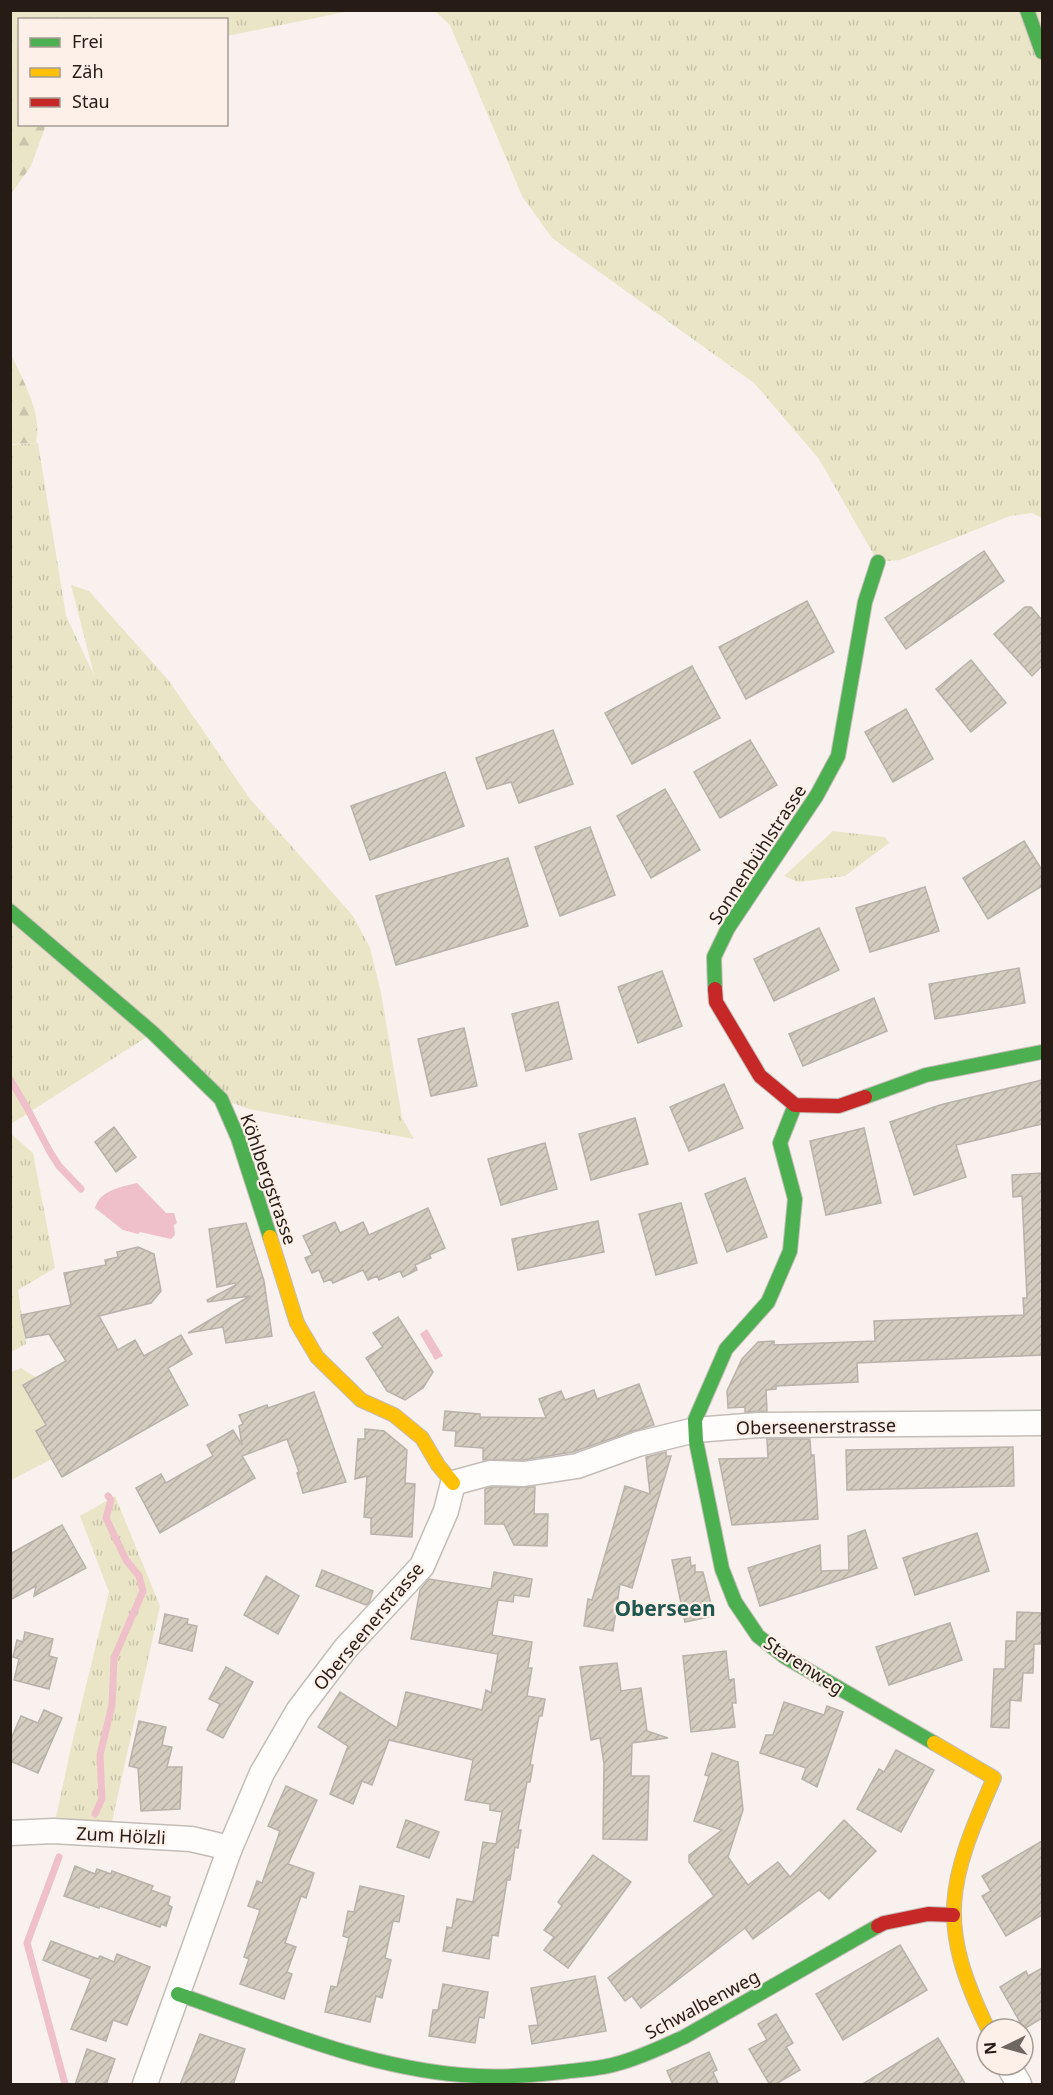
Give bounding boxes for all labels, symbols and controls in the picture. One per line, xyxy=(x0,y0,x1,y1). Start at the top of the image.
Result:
legend xyxy=(18,18,228,126)
text: Frei xyxy=(72,29,103,53)
text: Zäh xyxy=(72,59,104,83)
text: Stau xyxy=(72,89,110,113)
street label: Sonnenbühlstrasse xyxy=(703,780,811,928)
street label: Köhlbergstrasse xyxy=(235,1110,303,1248)
street label: Oberseenerstrasse xyxy=(736,1413,896,1439)
street label: Oberseenerstrasse xyxy=(307,1557,429,1695)
district label: Oberseen xyxy=(614,1594,716,1622)
street label: Starenweg xyxy=(760,1630,848,1700)
street label: Zum Hölzli xyxy=(76,1821,166,1849)
street label: Schwalbenweg xyxy=(641,1964,763,2044)
north arrow xyxy=(975,2017,1035,2077)
text: N xyxy=(979,2041,1002,2056)

